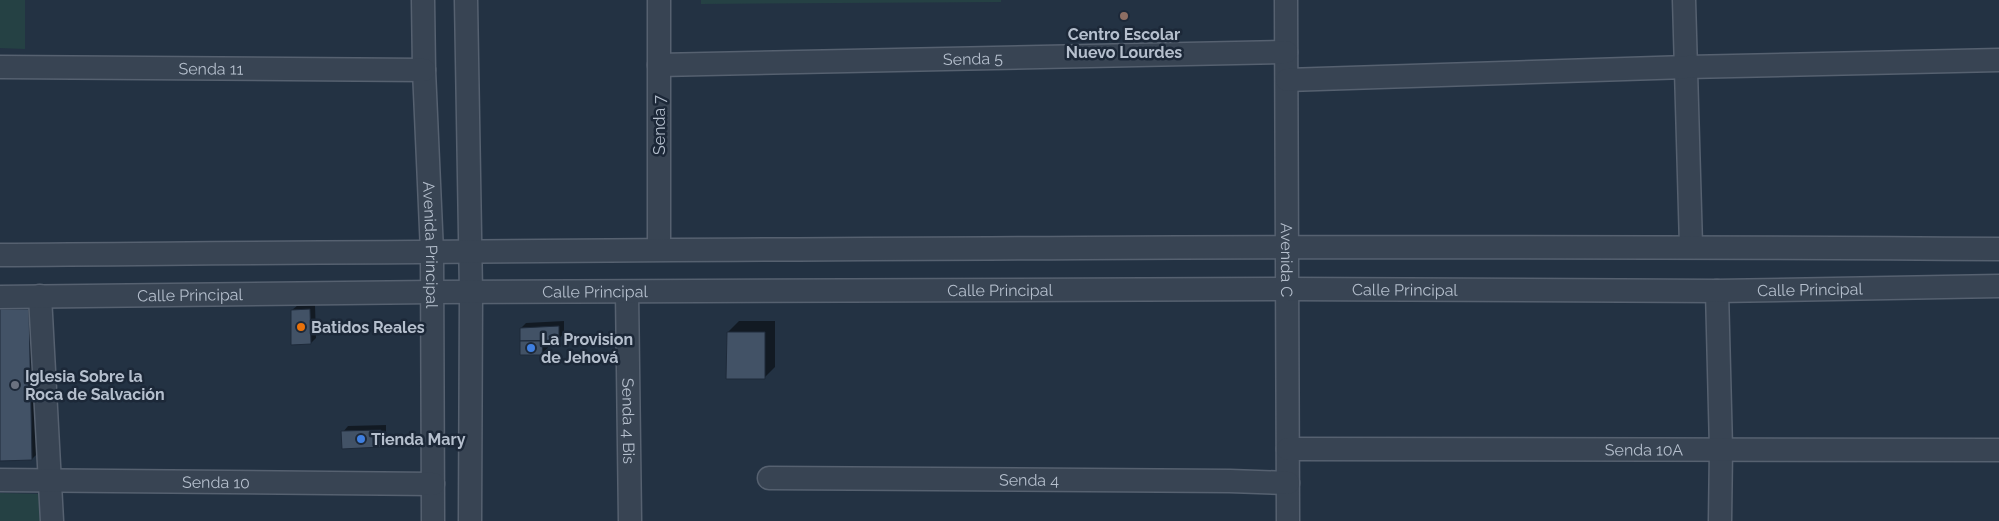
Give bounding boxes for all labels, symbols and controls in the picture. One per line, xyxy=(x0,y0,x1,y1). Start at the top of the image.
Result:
marker: Centro Escolar Nuevo Lourdes xyxy=(1118,10,1130,22)
place label: Centro Escolar Nuevo Lourdes xyxy=(1066,25,1182,62)
street label: Senda 5 xyxy=(943,48,1003,69)
street label: Senda 11 xyxy=(178,59,244,78)
street label: Senda 7 xyxy=(650,95,669,155)
street label: Avenida Principal xyxy=(419,181,442,309)
street label: Avenida C xyxy=(1277,223,1297,297)
street label: Calle Principal xyxy=(1757,279,1864,300)
street label: Calle Principal xyxy=(947,280,1053,300)
street label: Calle Principal xyxy=(1352,280,1458,299)
street label: Calle Principal xyxy=(542,282,648,301)
street label: Calle Principal xyxy=(137,285,244,305)
place label: Batidos Reales xyxy=(311,318,425,337)
marker: Batidos Reales xyxy=(295,321,307,333)
place label: La Provision de Jehová xyxy=(541,330,633,367)
marker: La Provision de Jehová xyxy=(525,342,537,354)
place label: Iglesia Sobre la Roca de Salvación xyxy=(25,367,165,404)
street label: Senda 4 Bis xyxy=(619,378,639,464)
marker: Iglesia Sobre la Roca de Salvación xyxy=(9,379,21,391)
place label: Tienda Mary xyxy=(371,430,466,449)
marker: Tienda Mary xyxy=(355,433,367,445)
street label: Senda 10A xyxy=(1605,440,1683,459)
street label: Senda 4 xyxy=(999,470,1059,489)
street label: Senda 10 xyxy=(182,472,250,492)

